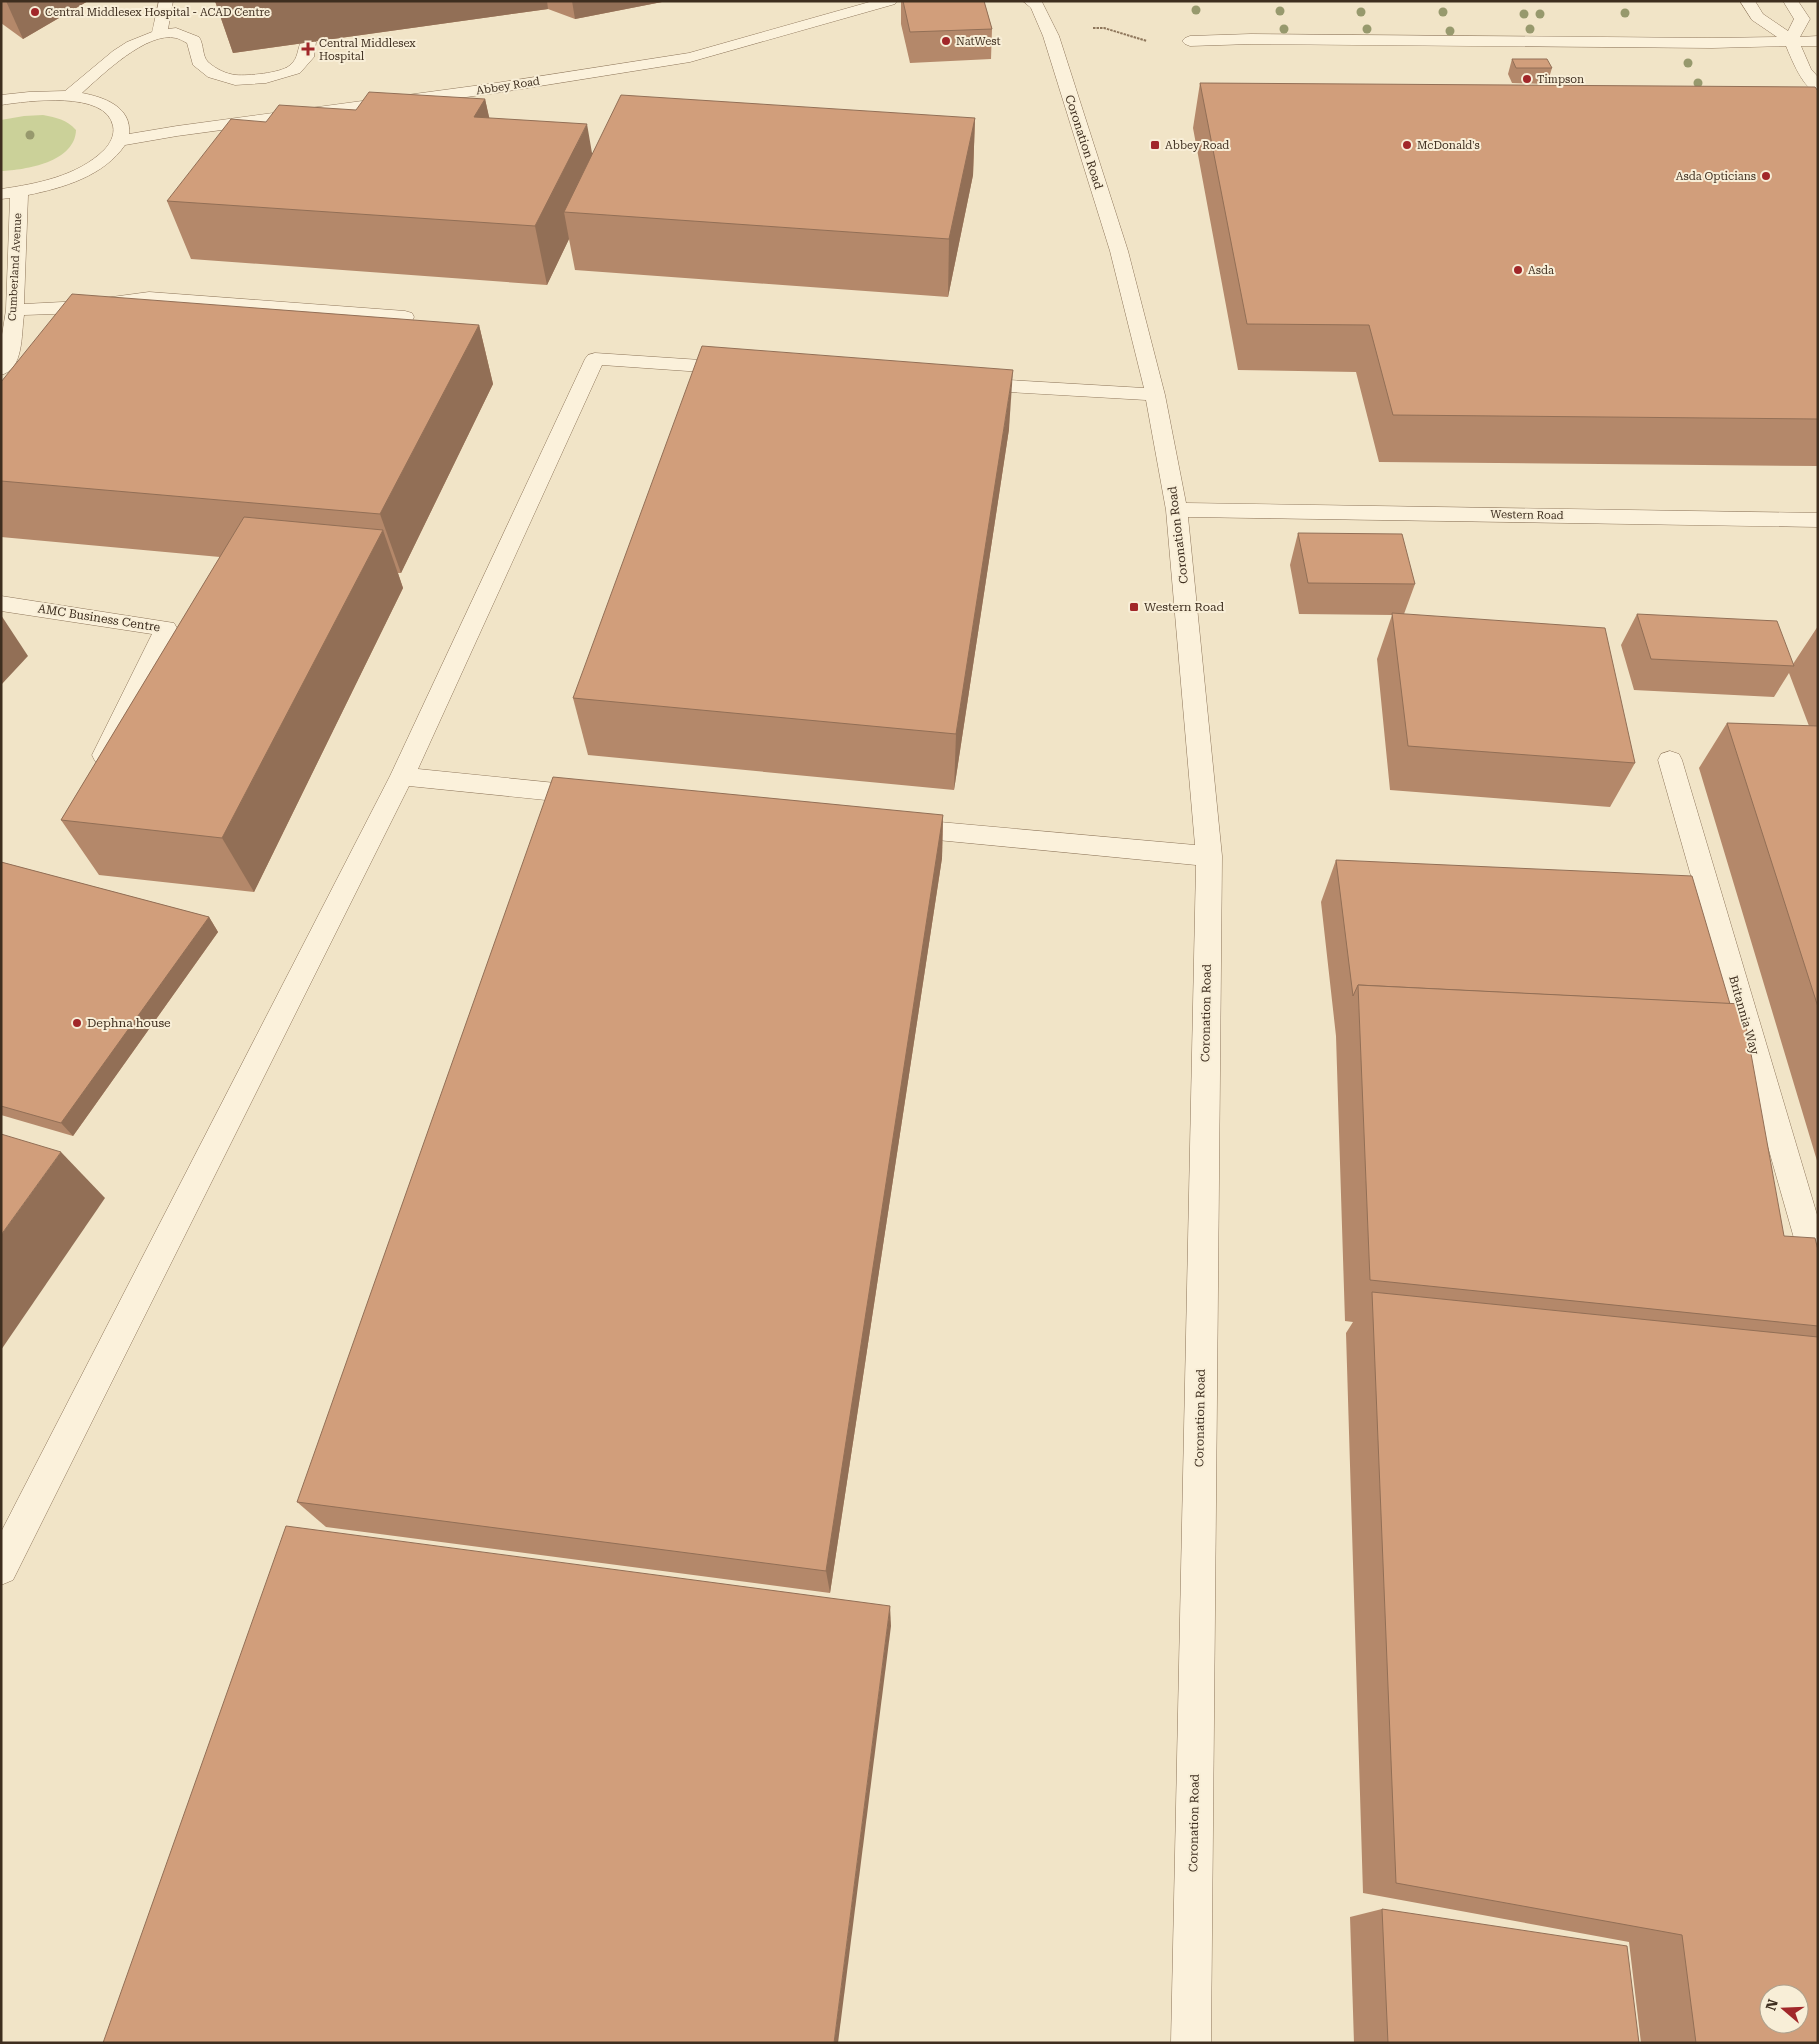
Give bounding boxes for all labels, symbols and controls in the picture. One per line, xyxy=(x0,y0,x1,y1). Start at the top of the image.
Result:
marker: Central Middlesex Hospital - ACAD Centre xyxy=(29,6,41,18)
place label: Central Middlesex Hospital - ACAD Centre xyxy=(45,6,270,19)
marker: NatWest xyxy=(940,35,952,47)
place label: NatWest xyxy=(956,35,1001,48)
place label: Central Middlesex Hospital xyxy=(319,37,416,63)
marker: Central Middlesex Hospital xyxy=(301,42,315,56)
marker: Timpson xyxy=(1521,73,1533,85)
place label: Timpson xyxy=(1537,73,1584,86)
street label: Abbey Road xyxy=(475,75,541,97)
street label: Coronation Road xyxy=(1062,93,1106,191)
marker: Abbey Road xyxy=(1149,139,1161,151)
place label: Abbey Road xyxy=(1165,139,1229,152)
marker: McDonald's xyxy=(1401,139,1413,151)
place label: McDonald's xyxy=(1417,139,1480,152)
place label: Asda Opticians xyxy=(1676,170,1756,183)
marker: Asda Opticians xyxy=(1760,170,1772,182)
street label: Cumberland Avenue xyxy=(6,213,24,321)
marker: Asda xyxy=(1512,264,1524,276)
place label: Asda xyxy=(1528,264,1554,277)
street label: Coronation Road xyxy=(1165,485,1191,585)
street label: Western Road xyxy=(1490,508,1564,522)
place label: Western Road xyxy=(1144,600,1224,614)
street label: AMC Business Centre xyxy=(37,601,162,635)
marker: Western Road xyxy=(1128,601,1140,613)
street label: Coronation Road xyxy=(1198,963,1214,1062)
street label: Britannia Way xyxy=(1726,974,1762,1057)
place label: Dephna house xyxy=(87,1016,171,1030)
marker: Dephna house xyxy=(71,1017,83,1029)
street label: Coronation Road xyxy=(1192,1368,1208,1467)
street label: Coronation Road xyxy=(1186,1773,1202,1872)
north arrow xyxy=(1759,1984,1809,2034)
text: N xyxy=(1762,1997,1781,2012)

